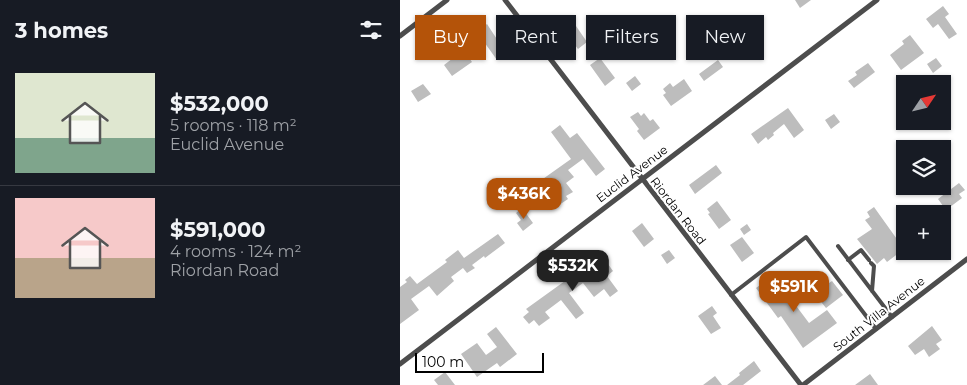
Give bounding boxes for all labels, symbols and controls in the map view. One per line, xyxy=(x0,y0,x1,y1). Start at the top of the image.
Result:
chip: Buy xyxy=(415,15,486,60)
chip: Rent xyxy=(496,15,576,60)
chip: Filters xyxy=(586,15,676,60)
chip: New xyxy=(686,15,764,60)
icon: filters xyxy=(357,16,385,44)
text: 3 homes xyxy=(15,18,108,43)
north arrow xyxy=(896,75,951,130)
map controls xyxy=(896,75,951,260)
text: $532,000 xyxy=(170,91,269,116)
icon: home xyxy=(55,93,115,153)
text: 5 rooms · 118 m² xyxy=(170,116,297,135)
text: Euclid Avenue xyxy=(170,135,284,154)
button: layers xyxy=(896,140,951,195)
street label: Euclid Avenue xyxy=(593,142,670,205)
street label: Riordan Road xyxy=(647,174,710,248)
pin: $436K xyxy=(489,178,559,220)
text: $436K xyxy=(498,184,550,203)
button: + xyxy=(896,205,951,260)
text: $591,000 xyxy=(170,217,265,242)
icon: home xyxy=(55,218,115,278)
text: 4 rooms · 124 m² xyxy=(170,242,301,261)
pin: $532K xyxy=(538,250,608,292)
text: $532K xyxy=(548,256,598,275)
text: Riordan Road xyxy=(170,261,279,280)
pin: $591K xyxy=(759,270,829,313)
street label: South Villa Avenue xyxy=(830,273,928,354)
text: $591K xyxy=(770,277,818,296)
scale bar xyxy=(415,350,544,373)
text: 100 m xyxy=(422,353,464,371)

